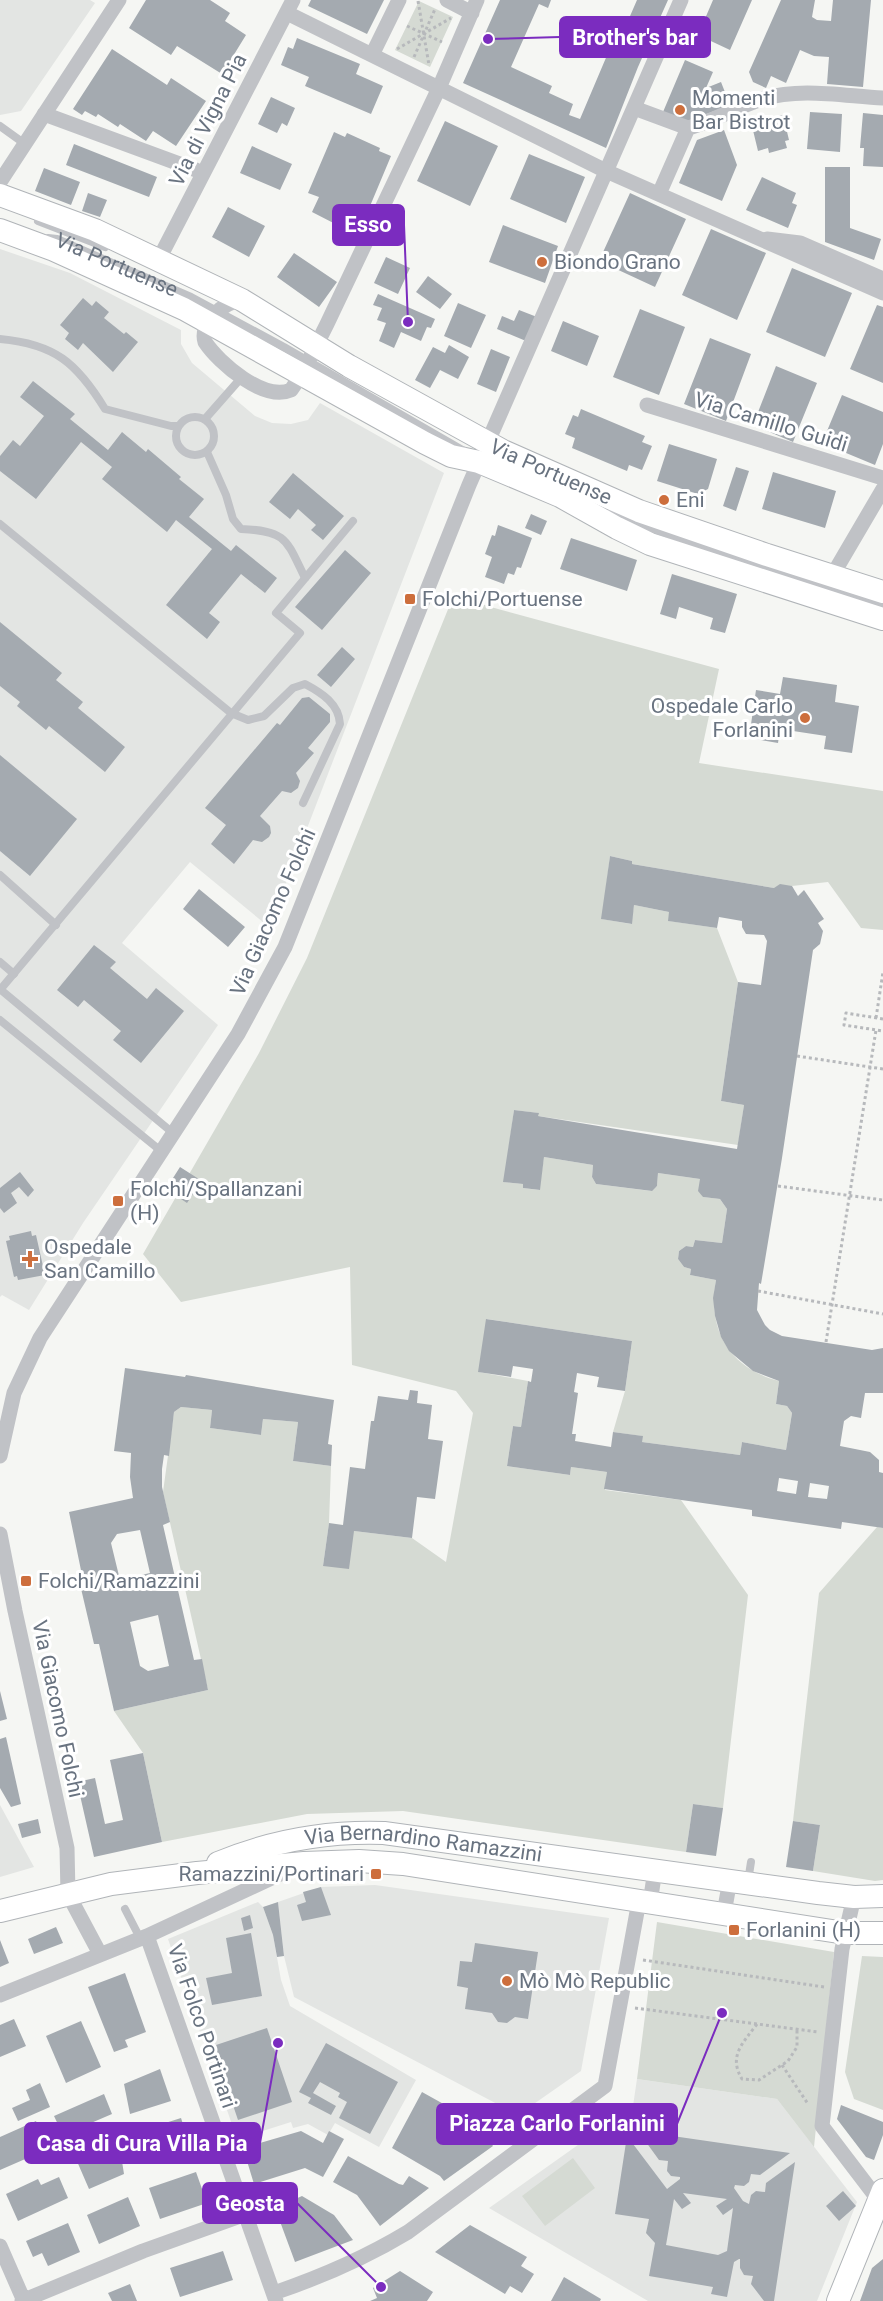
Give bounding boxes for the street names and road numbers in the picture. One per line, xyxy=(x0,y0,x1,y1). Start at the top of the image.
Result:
street label: Via di Vigna Pia xyxy=(164,50,252,190)
street label: Via Portuense xyxy=(52,228,182,302)
street label: Via Camillo Guidi xyxy=(691,387,851,457)
street label: Via Portuense xyxy=(486,434,616,510)
street label: Via Giacomo Folchi xyxy=(225,825,321,999)
street label: Via Giacomo Folchi xyxy=(27,1618,89,1800)
street label: Via Bernardino Ramazzini xyxy=(303,1821,544,1867)
street label: Via Folco Portinari xyxy=(163,1941,241,2111)

